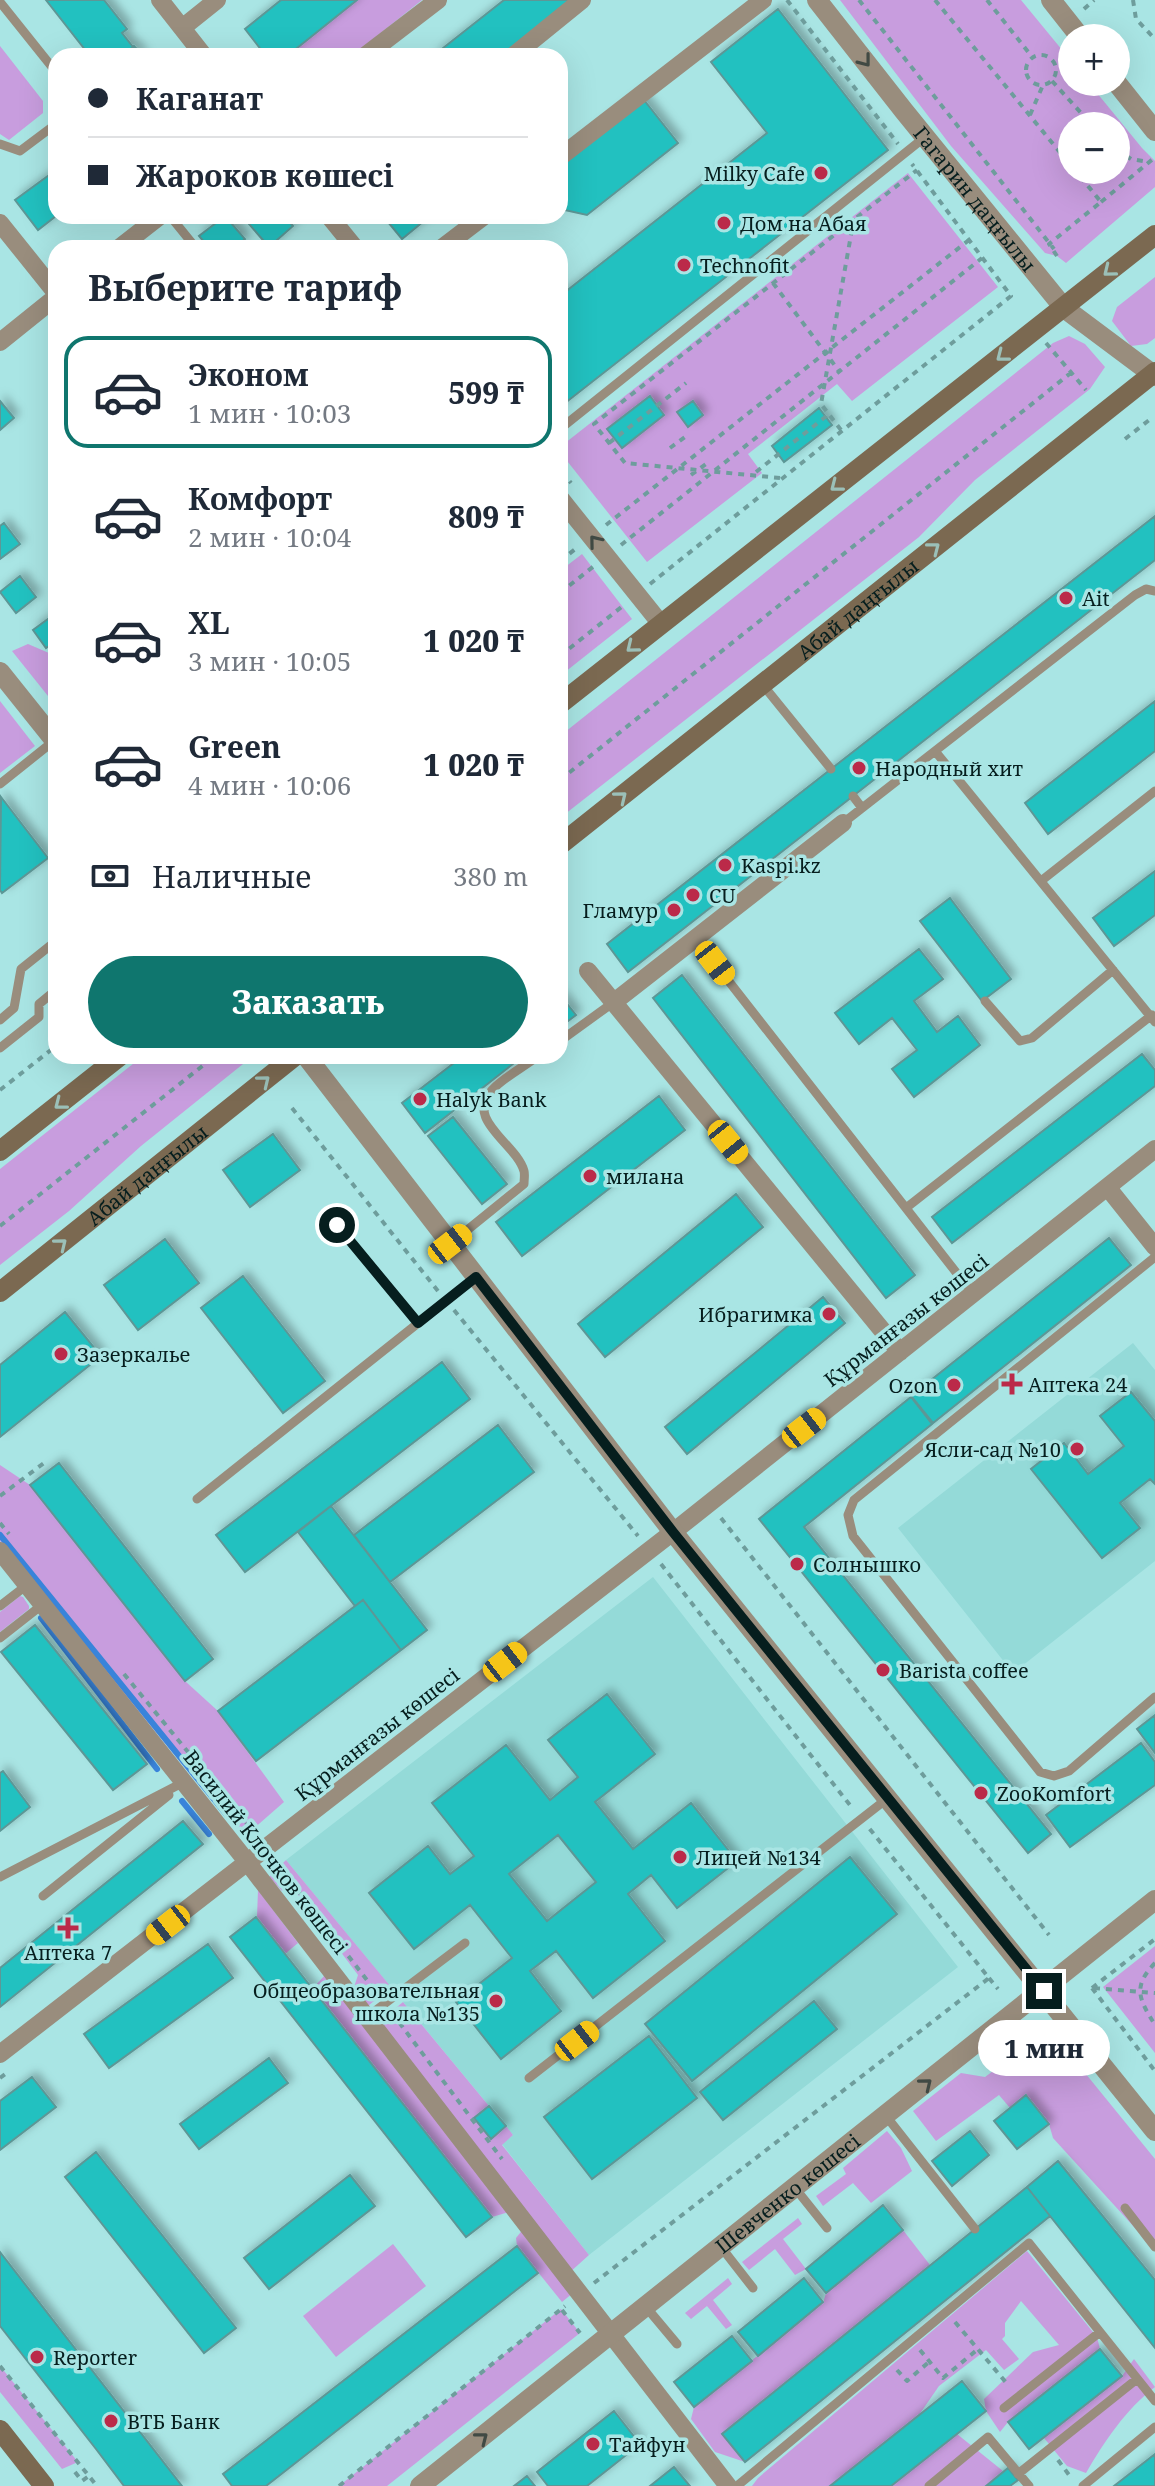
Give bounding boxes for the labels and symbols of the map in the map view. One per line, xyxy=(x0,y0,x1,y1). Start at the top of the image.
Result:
one-way arrow xyxy=(855,52,869,67)
street label: Гагарин даңғылы xyxy=(908,120,1043,277)
place label: Milky Cafe xyxy=(704,160,805,187)
marker: Milky Cafe xyxy=(812,164,830,182)
place label: Дом на Абая xyxy=(740,210,867,237)
marker: Дом на Абая xyxy=(715,214,733,232)
place label: Technofit xyxy=(700,252,789,279)
marker: Technofit xyxy=(675,256,693,274)
one-way arrow xyxy=(1104,261,1118,276)
one-way arrow xyxy=(996,346,1011,360)
one-way arrow xyxy=(830,477,845,491)
one-way arrow xyxy=(590,536,605,550)
one-way arrow xyxy=(925,543,940,557)
street label: Абай даңғылы xyxy=(791,552,924,665)
place label: Ait xyxy=(1082,585,1110,612)
marker: Ait xyxy=(1057,589,1075,607)
one-way arrow xyxy=(627,637,641,652)
place label: Народный хит xyxy=(875,755,1024,782)
marker: Народный хит xyxy=(850,759,868,777)
one-way arrow xyxy=(612,792,627,806)
place label: Kaspi.kz xyxy=(741,852,821,879)
marker: Kaspi.kz xyxy=(716,856,734,874)
place label: CU xyxy=(709,882,736,909)
marker: CU xyxy=(684,886,702,904)
place label: Гламур xyxy=(582,897,658,924)
marker: Гламур xyxy=(665,901,683,919)
car xyxy=(691,937,739,989)
one-way arrow xyxy=(255,1077,270,1091)
place label: Halyk Bank xyxy=(436,1086,547,1113)
marker: Halyk Bank xyxy=(411,1090,429,1108)
one-way arrow xyxy=(54,1094,69,1108)
car xyxy=(704,1116,752,1168)
street label: Абай даңғылы xyxy=(81,1118,213,1231)
place label: милана xyxy=(606,1163,684,1190)
marker: милана xyxy=(581,1167,599,1185)
route start xyxy=(319,1207,355,1243)
car xyxy=(424,1220,476,1268)
one-way arrow xyxy=(52,1239,67,1253)
street label: Құрманғазы көшесі xyxy=(818,1247,994,1393)
place label: Ибрагимка xyxy=(698,1301,813,1328)
marker: Ибрагимка xyxy=(820,1305,838,1323)
place label: Зазеркалье xyxy=(77,1341,190,1368)
marker: Зазеркалье xyxy=(52,1345,70,1363)
place label: Аптека 24 xyxy=(1028,1371,1127,1398)
place label: Ozon xyxy=(889,1372,938,1399)
marker: Аптека 24 xyxy=(1003,1375,1021,1393)
marker: Ozon xyxy=(945,1376,963,1394)
car xyxy=(778,1404,830,1452)
place label: Ясли-сад №10 xyxy=(923,1436,1061,1463)
marker: Ясли-сад №10 xyxy=(1068,1440,1086,1458)
place label: Солнышко xyxy=(813,1551,921,1578)
marker: Солнышко xyxy=(788,1555,806,1573)
car xyxy=(479,1638,531,1686)
place label: Barista coffee xyxy=(899,1657,1029,1684)
street label: Құрманғазы көшесі xyxy=(289,1661,465,1807)
marker: Barista coffee xyxy=(874,1661,892,1679)
street label: Василий Клочков көшесі xyxy=(178,1744,354,1960)
place label: ZooKomfort xyxy=(997,1780,1111,1807)
marker: ZooKomfort xyxy=(972,1784,990,1802)
place label: Лицей №134 xyxy=(696,1844,821,1871)
marker: Лицей №134 xyxy=(671,1848,689,1866)
car xyxy=(142,1901,194,1949)
marker: Аптека 7 xyxy=(59,1919,77,1937)
place label: Аптека 7 xyxy=(24,1939,112,1966)
route end xyxy=(1026,1973,1062,2009)
place label: Общеобразовательная школа №135 xyxy=(253,1977,480,2027)
marker: Общеобразовательная школа №135 xyxy=(487,1992,505,2010)
car xyxy=(551,2017,603,2065)
callout: 1 мин xyxy=(978,2019,1110,2075)
one-way arrow xyxy=(917,2079,931,2094)
street label: Шевченко көшесі xyxy=(709,2127,866,2259)
place label: Reporter xyxy=(53,2344,138,2371)
marker: Reporter xyxy=(28,2348,46,2366)
place label: ВТБ Банк xyxy=(127,2408,220,2435)
marker: ВТБ Банк xyxy=(102,2412,120,2430)
place label: Тайфун xyxy=(609,2431,686,2458)
one-way arrow xyxy=(472,2433,487,2447)
marker: Тайфун xyxy=(584,2435,602,2453)

